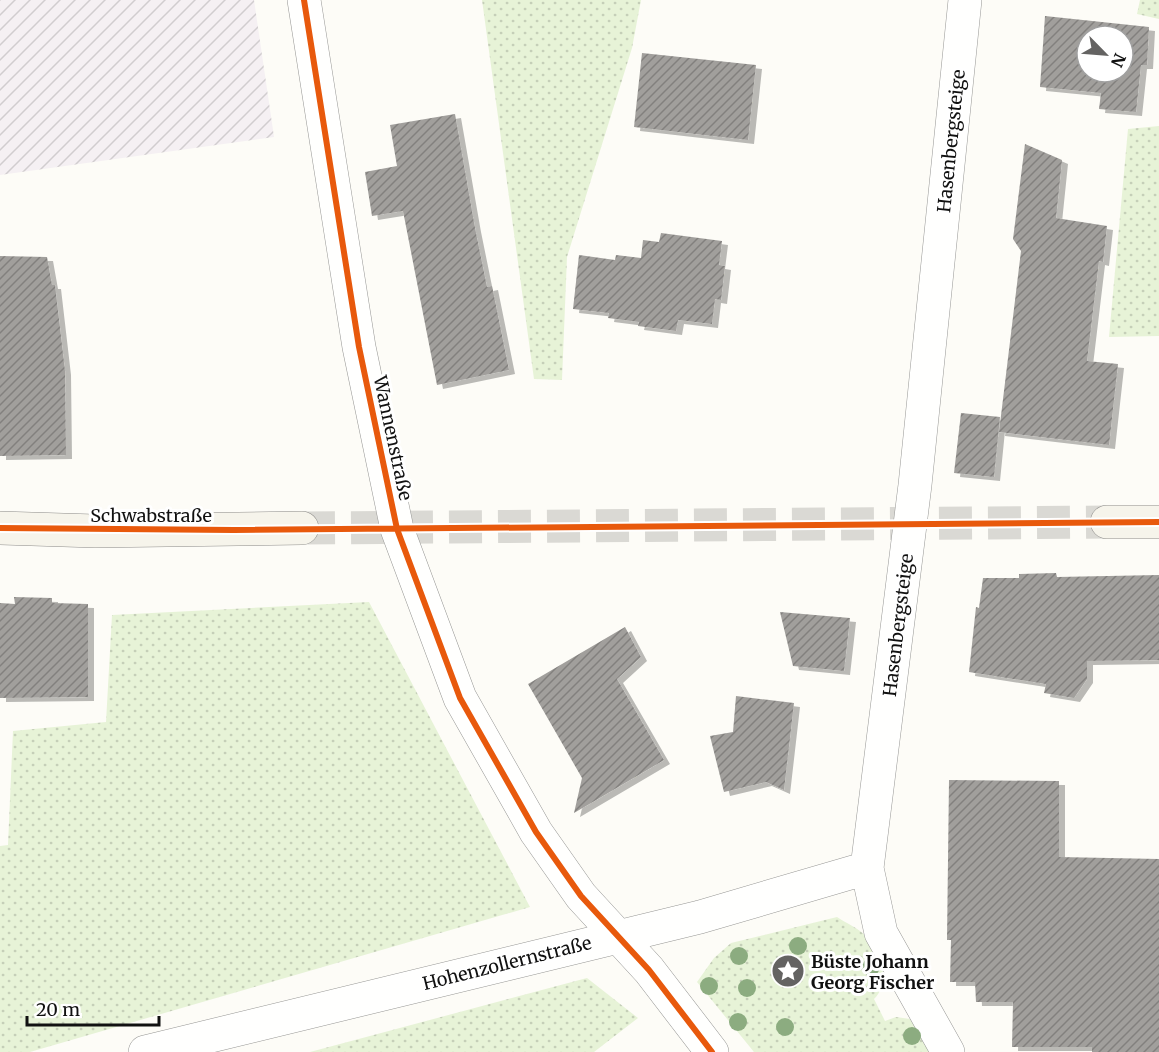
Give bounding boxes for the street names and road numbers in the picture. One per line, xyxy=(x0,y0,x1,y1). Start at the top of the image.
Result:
street label: Hasenbergsteige xyxy=(932,68,970,214)
street label: Wannenstraße xyxy=(368,373,417,502)
street label: Schwabstraße xyxy=(90,504,212,527)
street label: Hasenbergsteige xyxy=(878,552,918,698)
street label: Hohenzollernstraße xyxy=(420,931,594,995)

